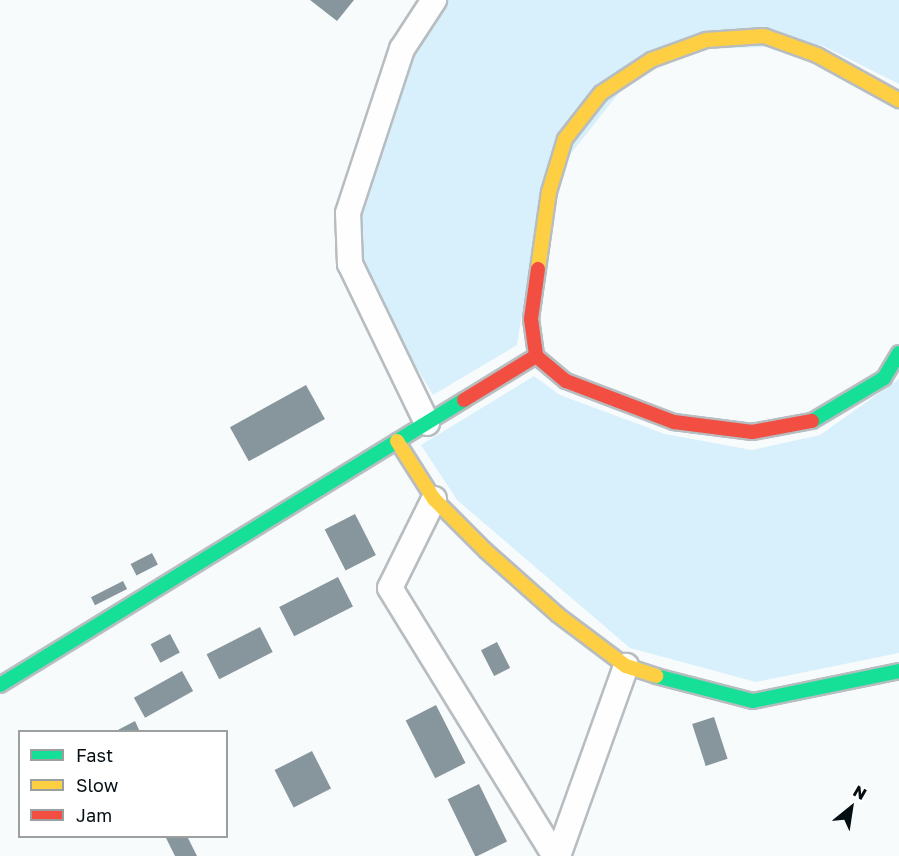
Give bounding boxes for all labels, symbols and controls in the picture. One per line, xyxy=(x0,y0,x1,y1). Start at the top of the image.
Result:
legend xyxy=(18,730,228,838)
text: Fast xyxy=(76,744,113,766)
text: Slow xyxy=(76,774,118,796)
north arrow xyxy=(821,778,881,838)
text: N xyxy=(850,781,870,804)
text: Jam xyxy=(76,804,112,826)

